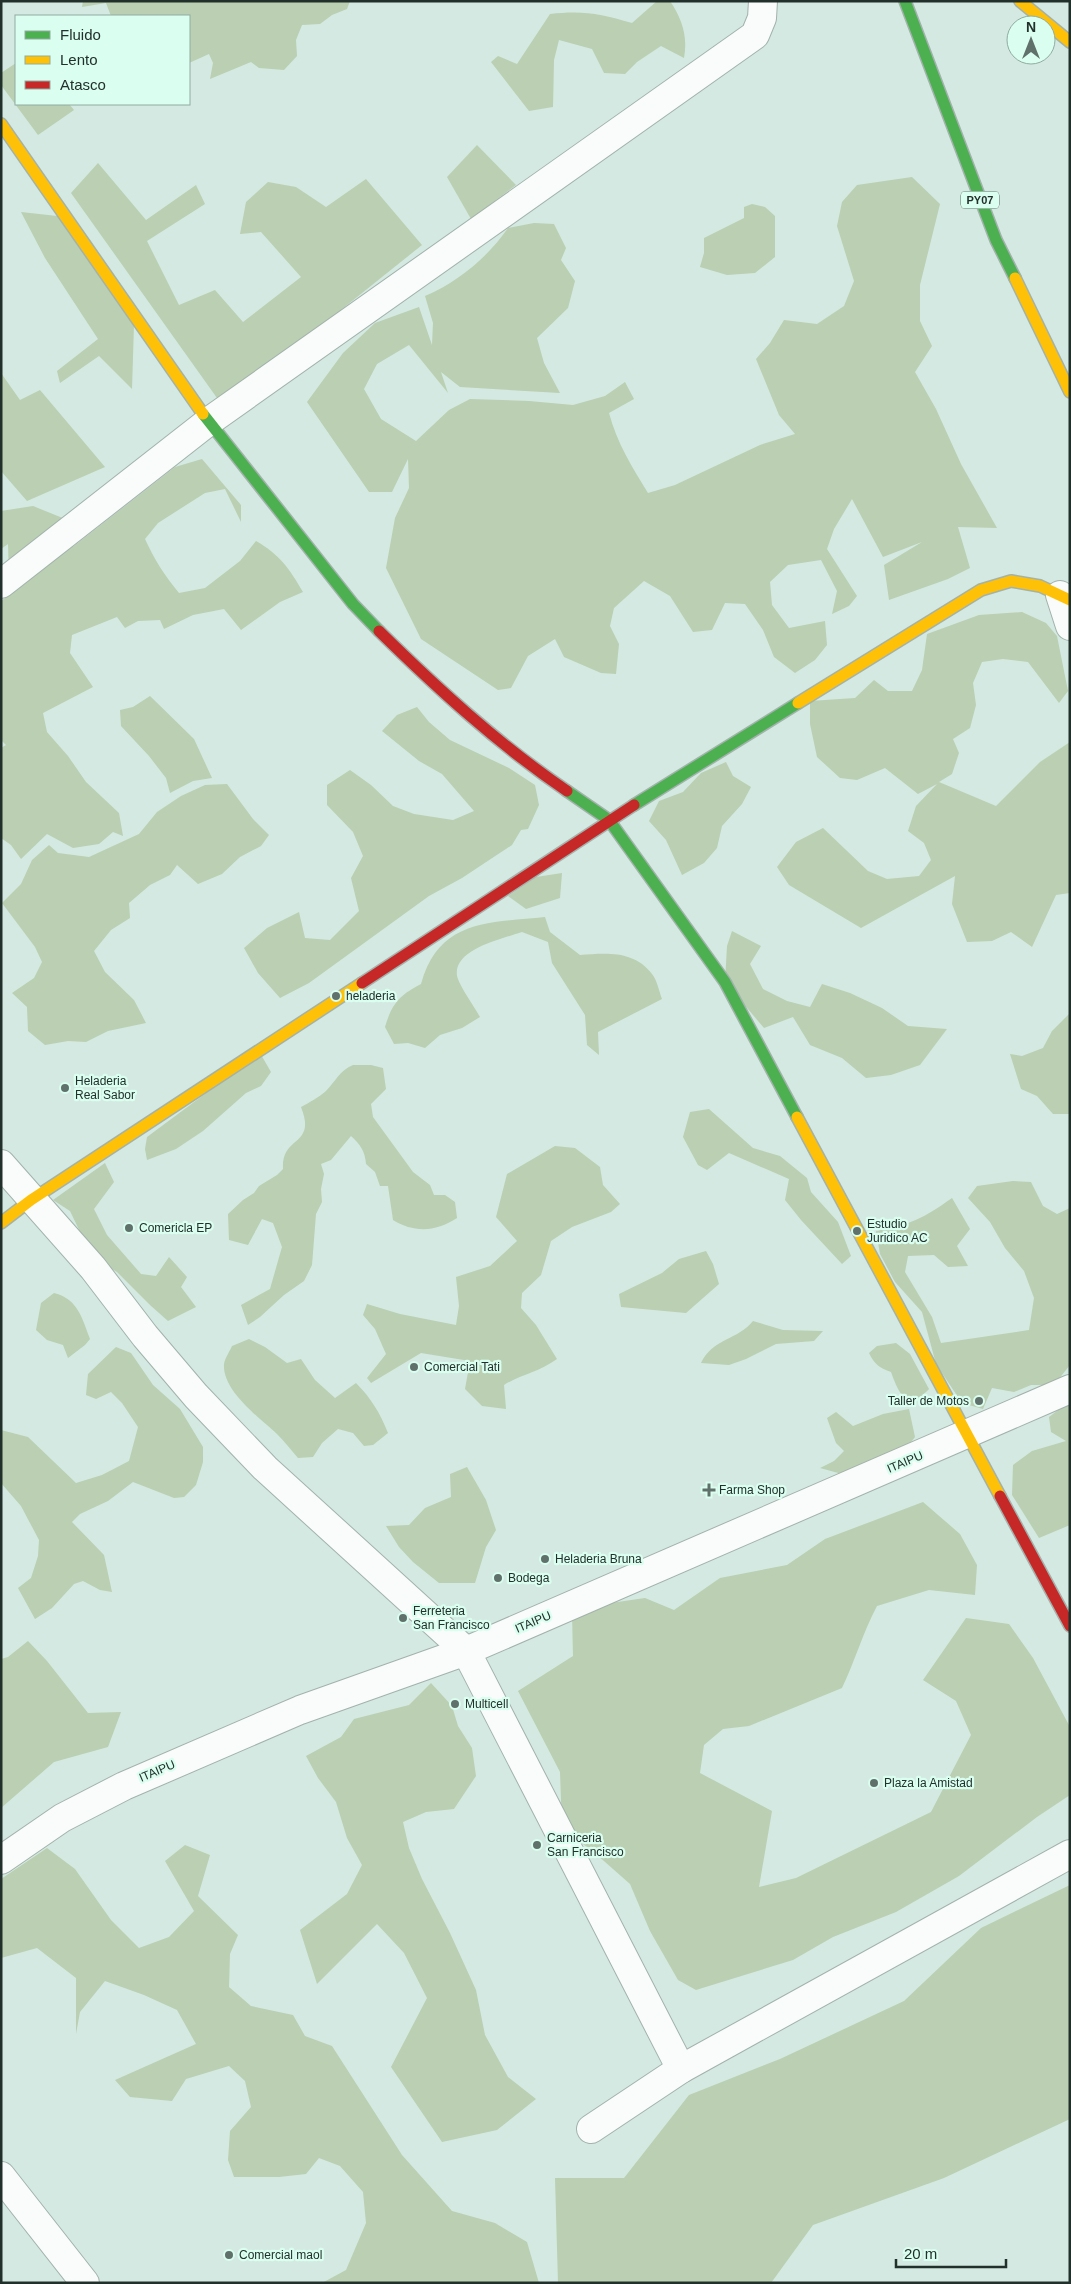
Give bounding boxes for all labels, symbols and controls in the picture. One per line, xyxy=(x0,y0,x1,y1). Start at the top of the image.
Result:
legend xyxy=(15,15,190,105)
north arrow xyxy=(1006,15,1056,65)
text: N xyxy=(1026,19,1036,35)
text: Fluido xyxy=(60,26,101,43)
text: Lento xyxy=(60,51,98,68)
text: Atasco xyxy=(60,76,106,93)
road number: PY07 xyxy=(961,192,999,208)
place label: heladeria xyxy=(346,989,396,1003)
marker: heladeria xyxy=(330,990,342,1002)
place label: Heladeria Real Sabor xyxy=(75,1074,135,1102)
marker: Heladeria Real Sabor xyxy=(59,1082,71,1094)
place label: Estudio Juridico AC xyxy=(867,1217,928,1245)
place label: Comericla EP xyxy=(139,1221,212,1235)
marker: Comericla EP xyxy=(123,1222,135,1234)
marker: Estudio Juridico AC xyxy=(851,1225,863,1237)
place label: Comercial Tati xyxy=(424,1360,500,1374)
marker: Comercial Tati xyxy=(408,1361,420,1373)
place label: Taller de Motos xyxy=(888,1394,969,1408)
marker: Taller de Motos xyxy=(973,1395,985,1407)
street label: ITAIPU xyxy=(885,1448,925,1476)
place label: Farma Shop xyxy=(719,1483,785,1497)
marker: Farma Shop xyxy=(703,1484,715,1496)
place label: Heladeria Bruna xyxy=(555,1552,642,1566)
marker: Heladeria Bruna xyxy=(539,1553,551,1565)
place label: Bodega xyxy=(508,1571,550,1585)
marker: Bodega xyxy=(492,1572,504,1584)
place label: Ferreteria San Francisco xyxy=(413,1604,490,1632)
street label: ITAIPU xyxy=(513,1608,553,1636)
marker: Ferreteria San Francisco xyxy=(397,1612,409,1624)
place label: Multicell xyxy=(465,1697,508,1711)
marker: Multicell xyxy=(449,1698,461,1710)
street label: ITAIPU xyxy=(137,1757,177,1785)
place label: Plaza la Amistad xyxy=(884,1776,973,1790)
marker: Plaza la Amistad xyxy=(868,1777,880,1789)
place label: Carniceria San Francisco xyxy=(547,1831,624,1859)
marker: Carniceria San Francisco xyxy=(531,1839,543,1851)
scale bar xyxy=(896,2236,1006,2268)
text: 20 m xyxy=(904,2245,937,2262)
place label: Comercial maol xyxy=(239,2248,322,2262)
marker: Comercial maol xyxy=(223,2249,235,2261)

